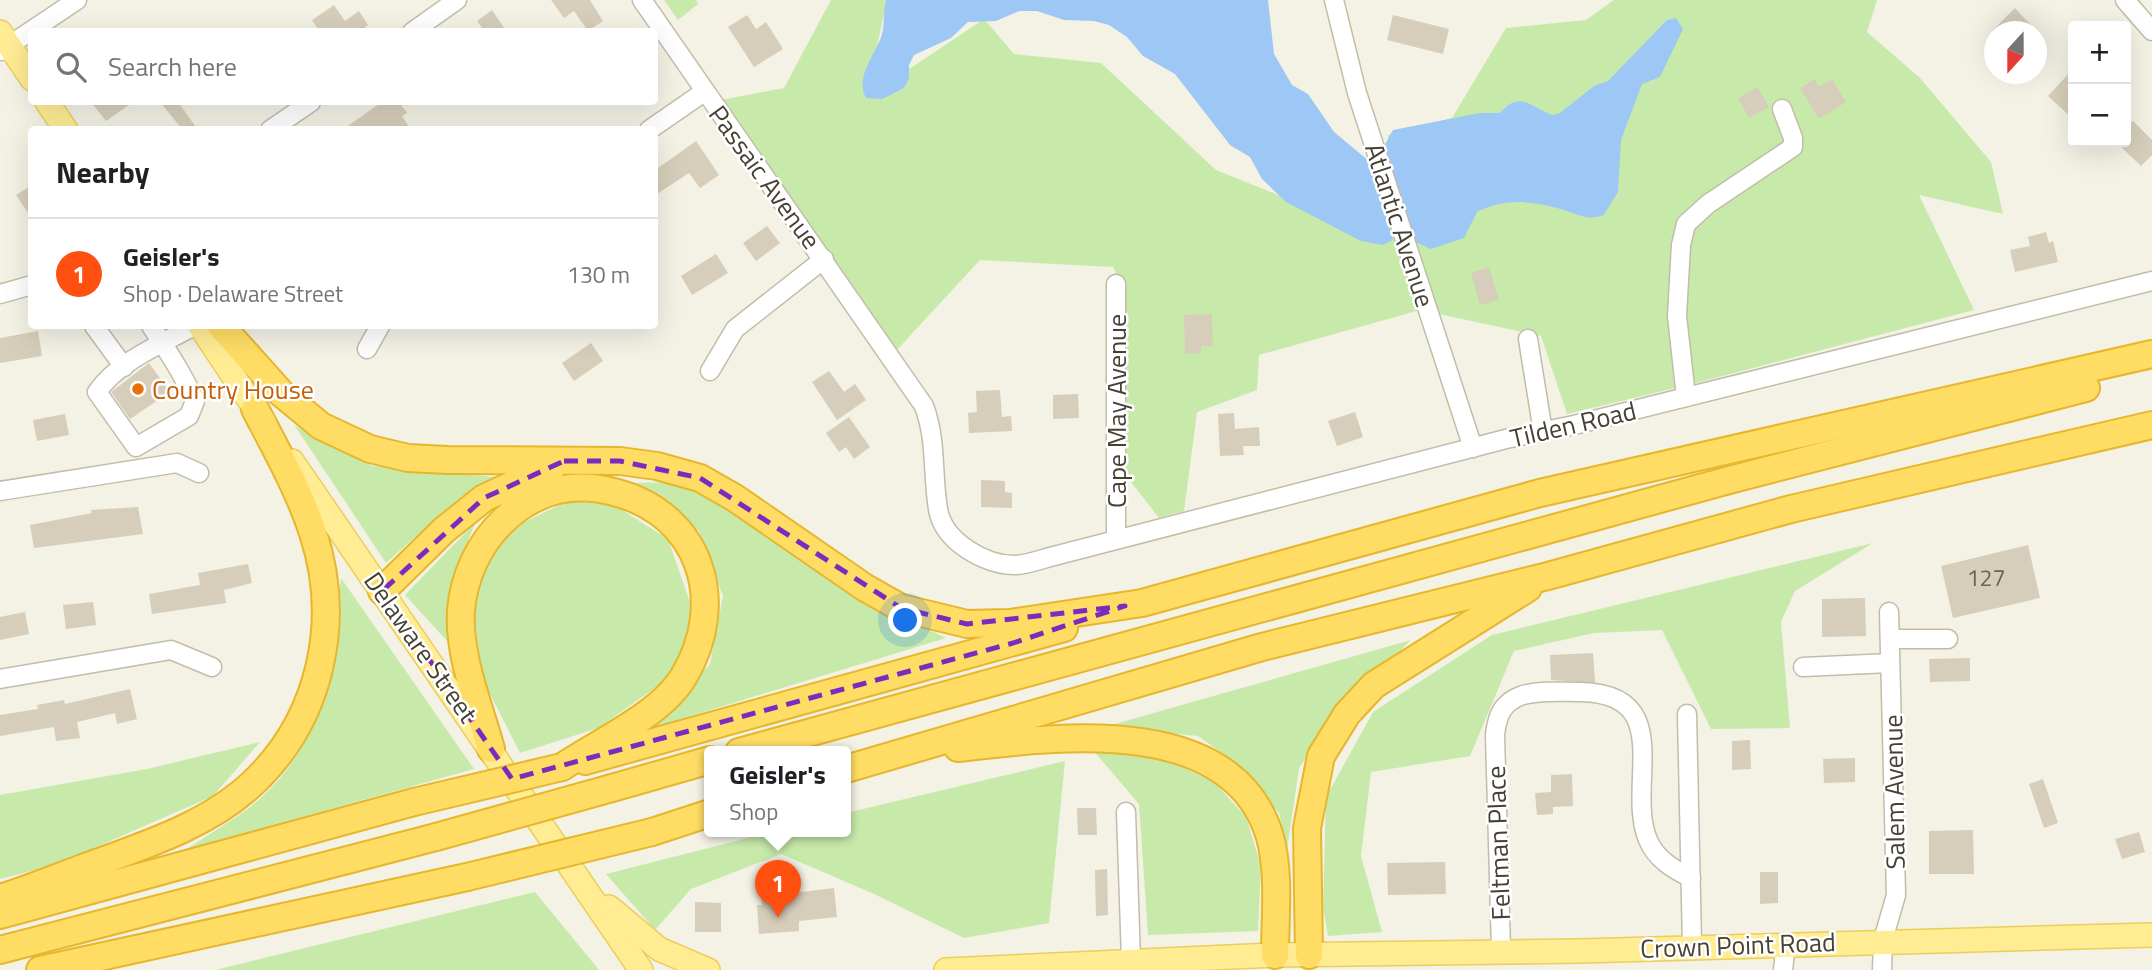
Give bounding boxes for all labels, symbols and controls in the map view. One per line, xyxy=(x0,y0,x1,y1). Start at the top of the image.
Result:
north arrow xyxy=(1984,21,2047,84)
map controls xyxy=(2068,21,2131,147)
button: + xyxy=(2068,21,2131,84)
search box xyxy=(28,28,658,105)
text: Search here xyxy=(108,47,237,86)
icon: search xyxy=(52,48,90,86)
button: − xyxy=(2068,84,2131,147)
street label: Passaic Avenue xyxy=(699,97,831,257)
street label: Atlantic Avenue xyxy=(1355,138,1445,312)
text: Nearby xyxy=(56,149,149,195)
text: Geisler's xyxy=(123,237,220,276)
text: 1 xyxy=(73,257,85,292)
text: 130 m xyxy=(567,257,630,292)
text: Shop · Delaware Street xyxy=(123,276,343,311)
street label: Cape May Avenue xyxy=(1097,314,1136,508)
place label: Country House xyxy=(152,370,314,409)
marker: Country House xyxy=(130,381,146,397)
street label: Tilden Road xyxy=(1506,391,1640,457)
house number: 127 xyxy=(1967,560,2005,595)
street label: Delaware Street xyxy=(354,564,488,730)
your location xyxy=(888,603,922,637)
street label: Salem Avenue xyxy=(1873,714,1915,870)
popup xyxy=(704,746,851,837)
text: Geisler's xyxy=(729,755,826,794)
street label: Feltman Place xyxy=(1476,765,1520,921)
text: Shop xyxy=(729,794,778,829)
pin: 1 xyxy=(755,860,801,918)
street label: Crown Point Road xyxy=(1640,922,1836,968)

